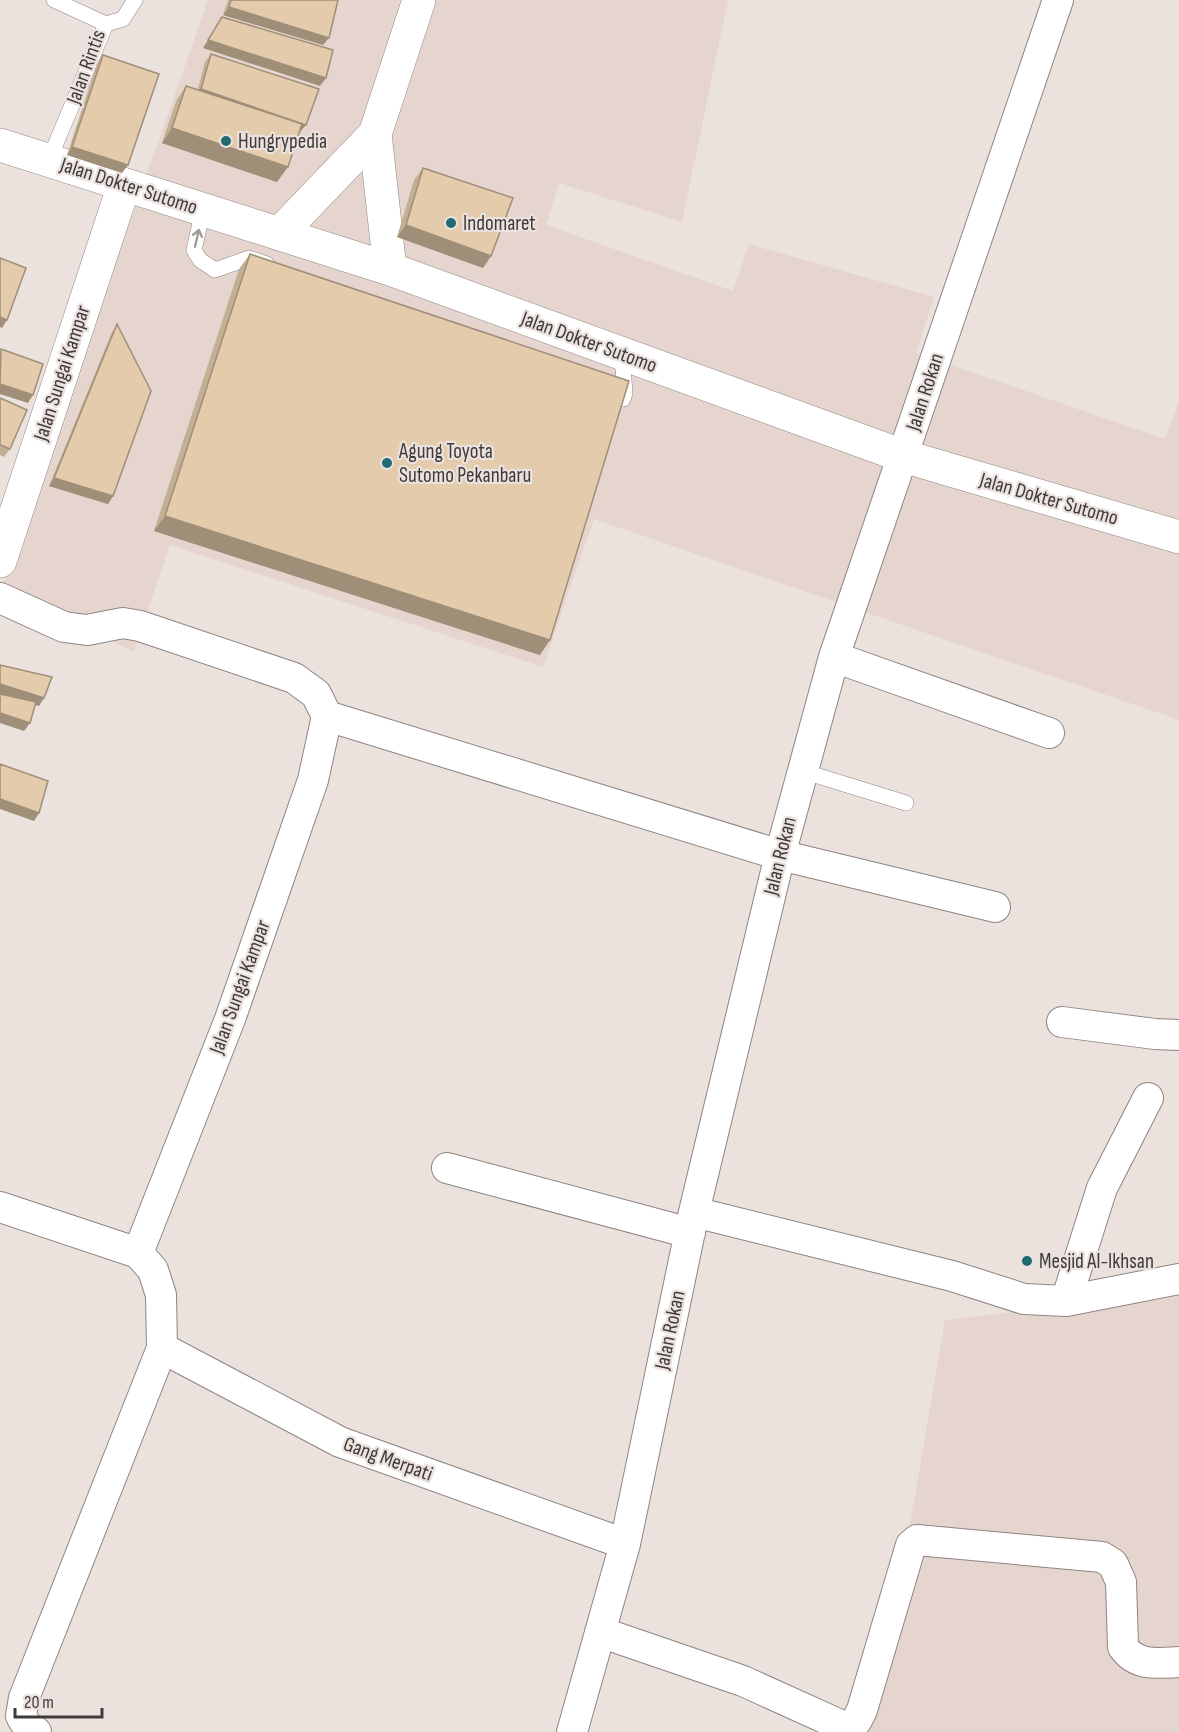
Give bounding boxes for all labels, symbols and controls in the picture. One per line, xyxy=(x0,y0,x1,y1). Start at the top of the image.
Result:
street label: Jalan Rintis xyxy=(61,26,111,109)
place label: Hungrypedia xyxy=(238,129,327,154)
marker: Hungrypedia xyxy=(219,134,233,148)
street label: Jalan Dokter Sutomo xyxy=(56,152,201,220)
place label: Indomaret xyxy=(463,211,536,236)
marker: Indomaret xyxy=(444,216,458,230)
one-way arrow xyxy=(192,228,203,248)
street label: Jalan Sungai Kampar xyxy=(28,302,96,445)
street label: Jalan Dokter Sutomo xyxy=(517,305,660,378)
street label: Jalan Rokan xyxy=(900,350,949,435)
place label: Agung Toyota Sutomo Pekanbaru xyxy=(398,439,531,488)
marker: Agung Toyota Sutomo Pekanbaru xyxy=(380,456,394,470)
street label: Jalan Dokter Sutomo xyxy=(976,467,1121,531)
street label: Jalan Rokan xyxy=(758,814,802,899)
street label: Jalan Sungai Kampar xyxy=(204,917,276,1058)
place label: Mesjid Al-Ikhsan xyxy=(1039,1249,1154,1274)
marker: Mesjid Al-Ikhsan xyxy=(1020,1254,1034,1268)
street label: Jalan Rokan xyxy=(649,1288,691,1373)
street label: Gang Merpati xyxy=(340,1431,436,1487)
scale bar xyxy=(15,1681,102,1719)
text: 20 m xyxy=(24,1692,54,1713)

